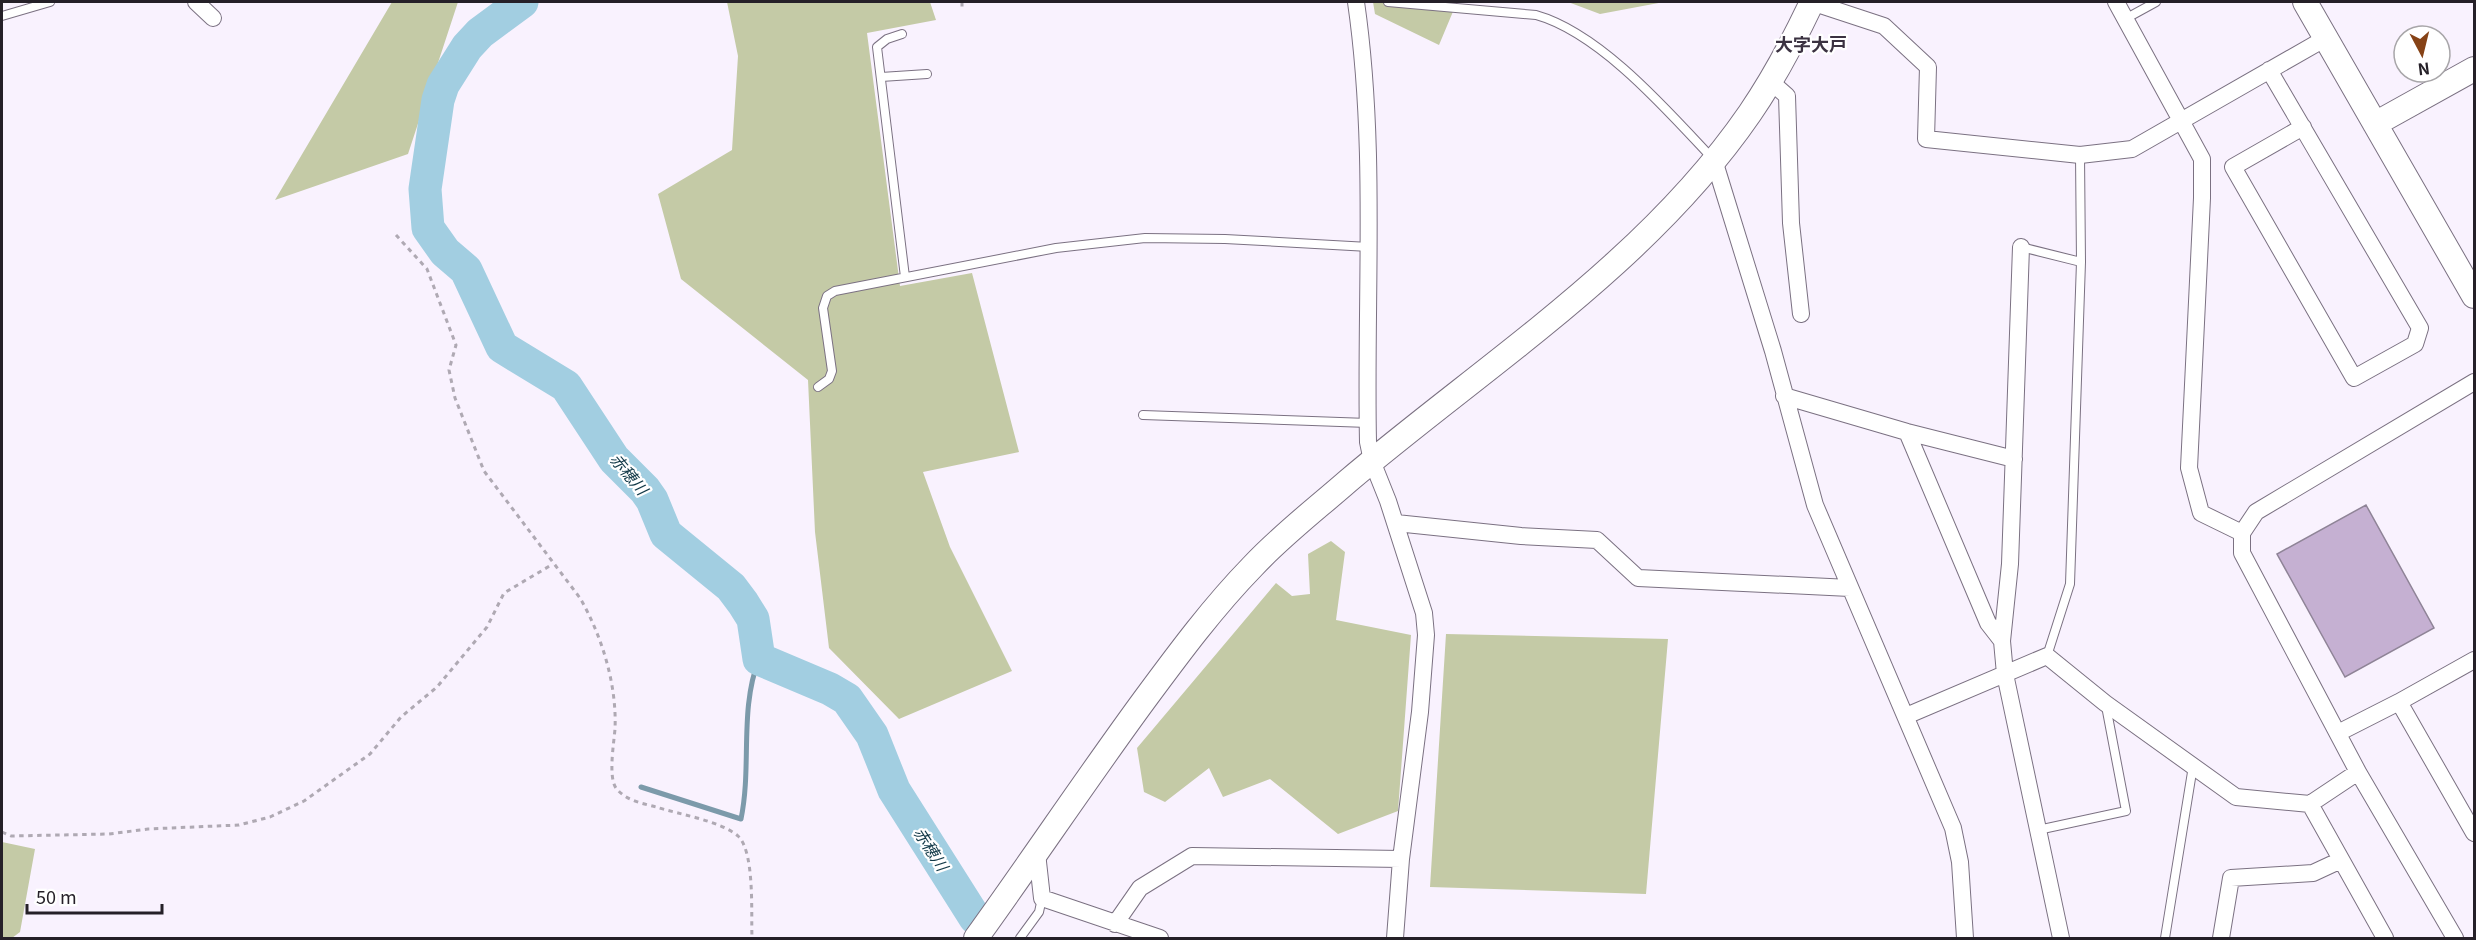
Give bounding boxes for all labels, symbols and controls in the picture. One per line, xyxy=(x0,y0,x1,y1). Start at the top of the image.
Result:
north arrow xyxy=(2392,24,2452,84)
district label: 大字大戸 xyxy=(1775,30,1847,56)
text: N xyxy=(2417,57,2431,83)
water label: 赤穂川 xyxy=(605,447,656,501)
water label: 赤穂川 xyxy=(909,822,956,877)
scale bar xyxy=(27,877,162,915)
text: 50 m xyxy=(36,883,77,909)

